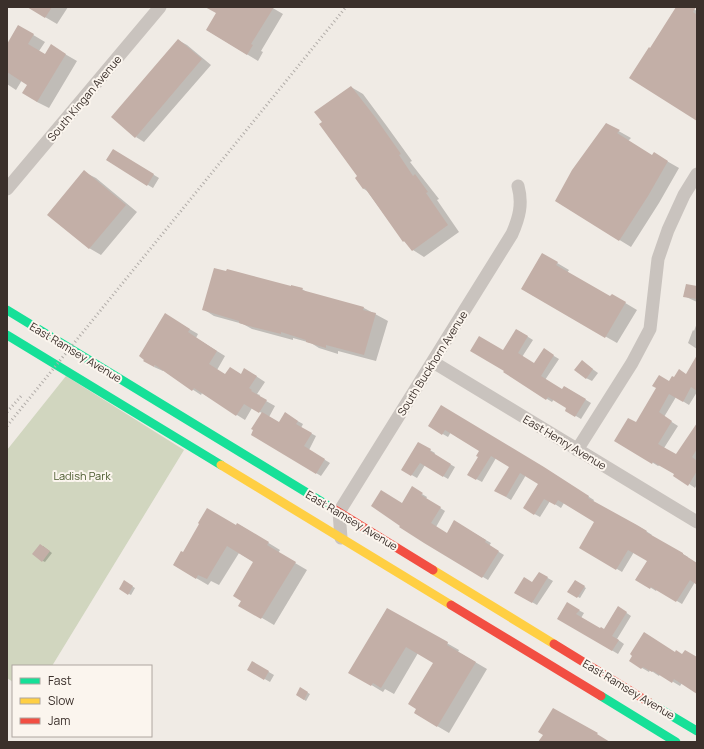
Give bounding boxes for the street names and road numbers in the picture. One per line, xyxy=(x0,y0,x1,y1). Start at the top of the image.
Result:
street label: South Kingan Avenue xyxy=(44,52,125,144)
street label: South Buckhorn Avenue xyxy=(394,307,471,418)
street label: East Ramsey Avenue xyxy=(27,319,125,386)
street label: East Henry Avenue xyxy=(521,411,610,473)
street label: East Ramsey Avenue xyxy=(303,487,401,554)
street label: East Ramsey Avenue xyxy=(580,656,678,723)

